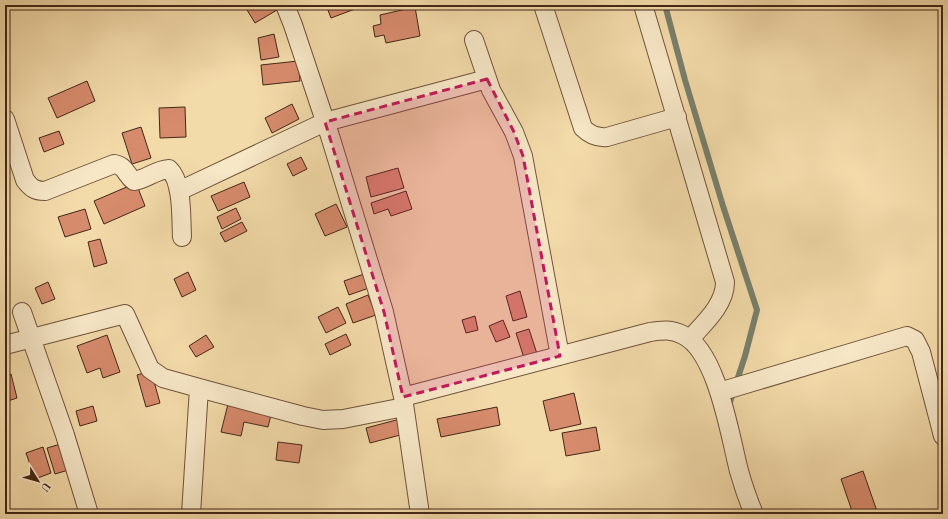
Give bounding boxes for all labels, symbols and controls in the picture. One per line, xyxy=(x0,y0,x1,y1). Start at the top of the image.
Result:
north arrow xyxy=(18,461,58,501)
text: U xyxy=(38,479,52,493)

